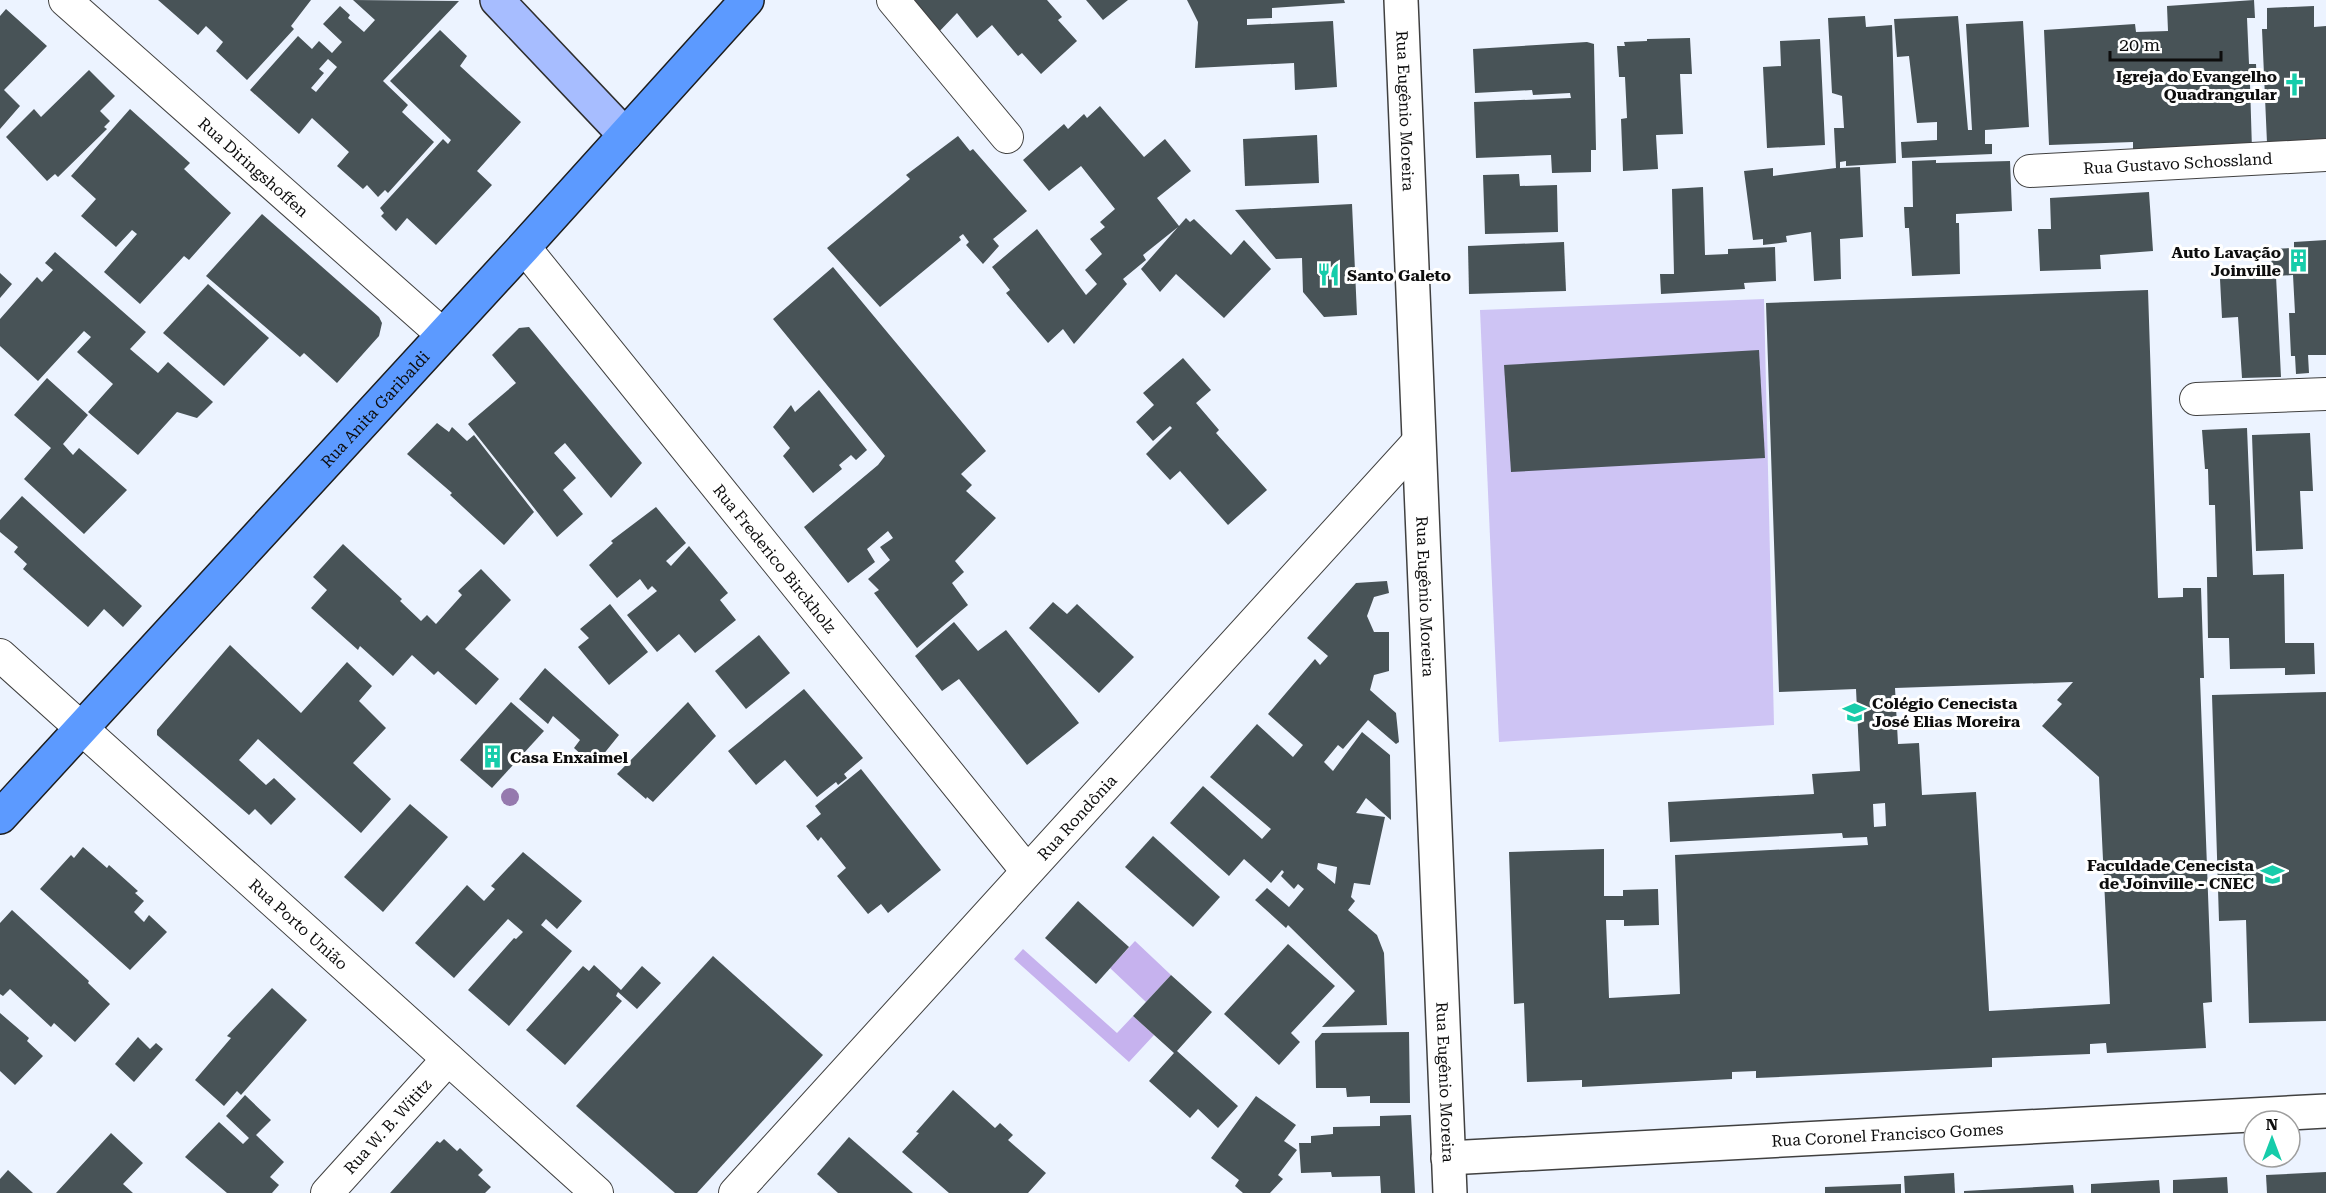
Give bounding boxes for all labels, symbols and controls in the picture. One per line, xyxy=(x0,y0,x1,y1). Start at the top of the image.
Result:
scale bar xyxy=(2110,24,2221,62)
street label: Rua Eugênio Moreira xyxy=(1392,30,1418,192)
text: 20 m xyxy=(2119,34,2160,55)
place label: Igreja do Evangelho Quadrangular xyxy=(2116,67,2277,104)
church icon: Igreja do Evangelho Quadrangular xyxy=(2282,72,2308,98)
street label: Rua Diringshoffen xyxy=(194,114,312,221)
street label: Rua Gustavo Schossland xyxy=(2083,149,2273,178)
place label: Auto Lavação Joinville xyxy=(2172,243,2281,280)
building icon: Auto Lavação Joinville xyxy=(2286,248,2312,274)
restaurant icon: Santo Galeto xyxy=(1316,262,1342,288)
place label: Santo Galeto xyxy=(1347,266,1451,285)
street label: Rua Anita Garibaldi xyxy=(317,347,433,472)
street label: Rua Frederico Birckholz xyxy=(709,481,841,637)
street label: Rua Eugênio Moreira xyxy=(1412,516,1438,678)
place label: Colégio Cenecista José Elias Moreira xyxy=(1872,694,2021,731)
school or university icon: Colégio Cenecista José Elias Moreira xyxy=(1841,699,1867,725)
building icon: Casa Enxaimel xyxy=(479,744,505,770)
place label: Casa Enxaimel xyxy=(510,748,629,767)
street label: Rua Rondônia xyxy=(1034,771,1121,864)
place label: Faculdade Cenecista de Joinville - CNEC xyxy=(2087,856,2255,893)
school or university icon: Faculdade Cenecista de Joinville - CNEC xyxy=(2259,861,2285,887)
street label: Rua Porto União xyxy=(245,875,352,974)
street label: Rua Eugênio Moreira xyxy=(1432,1001,1458,1163)
street label: Rua W. B. Wititz xyxy=(340,1075,436,1178)
north arrow xyxy=(2242,1109,2302,1169)
text: N xyxy=(2266,1115,2278,1134)
street label: Rua Coronel Francisco Gomes xyxy=(1771,1119,2004,1151)

